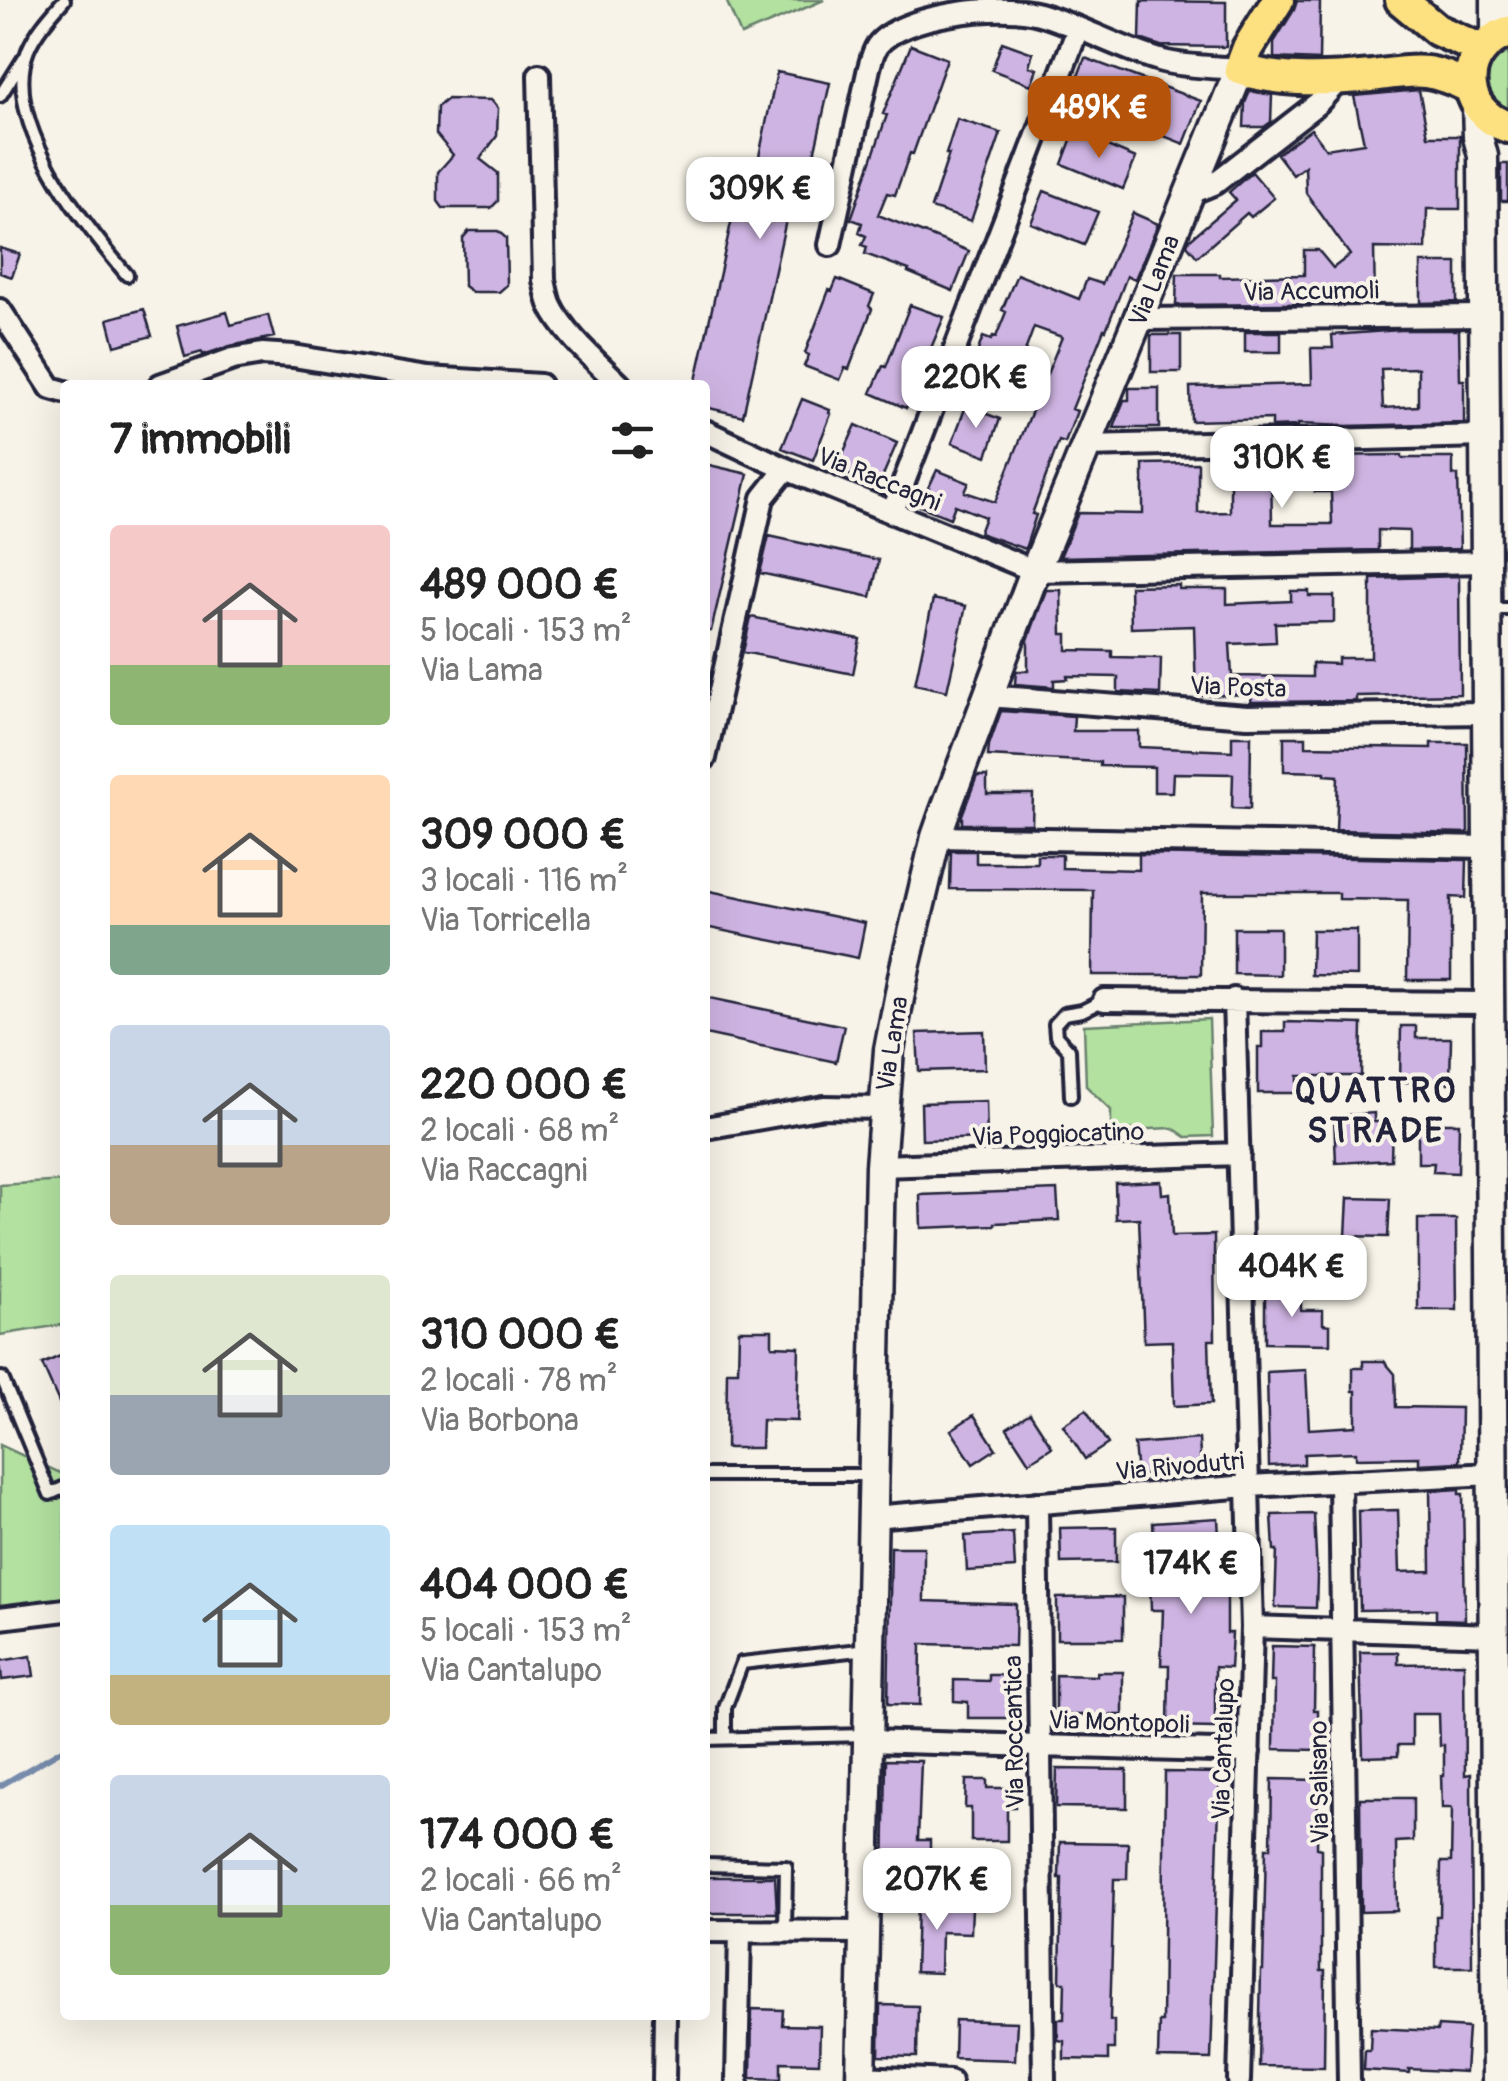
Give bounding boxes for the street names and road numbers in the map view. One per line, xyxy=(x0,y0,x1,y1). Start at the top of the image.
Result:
street label: Via Lama xyxy=(1123,231,1187,331)
street label: Via Accumoli xyxy=(1243,275,1379,309)
street label: Via Raccagni xyxy=(813,441,945,519)
street label: Via Posta xyxy=(1189,671,1287,705)
street label: Via Lama xyxy=(870,994,916,1094)
street label: Via Poggiocatino xyxy=(971,1116,1145,1154)
street label: Via Rivodutri xyxy=(1114,1446,1246,1488)
street label: Via Roccantica xyxy=(998,1655,1032,1809)
street label: Via Cantalupo xyxy=(1206,1677,1242,1821)
street label: Via Montopoli xyxy=(1048,1705,1190,1741)
street label: Via Salisano xyxy=(1303,1720,1337,1844)

